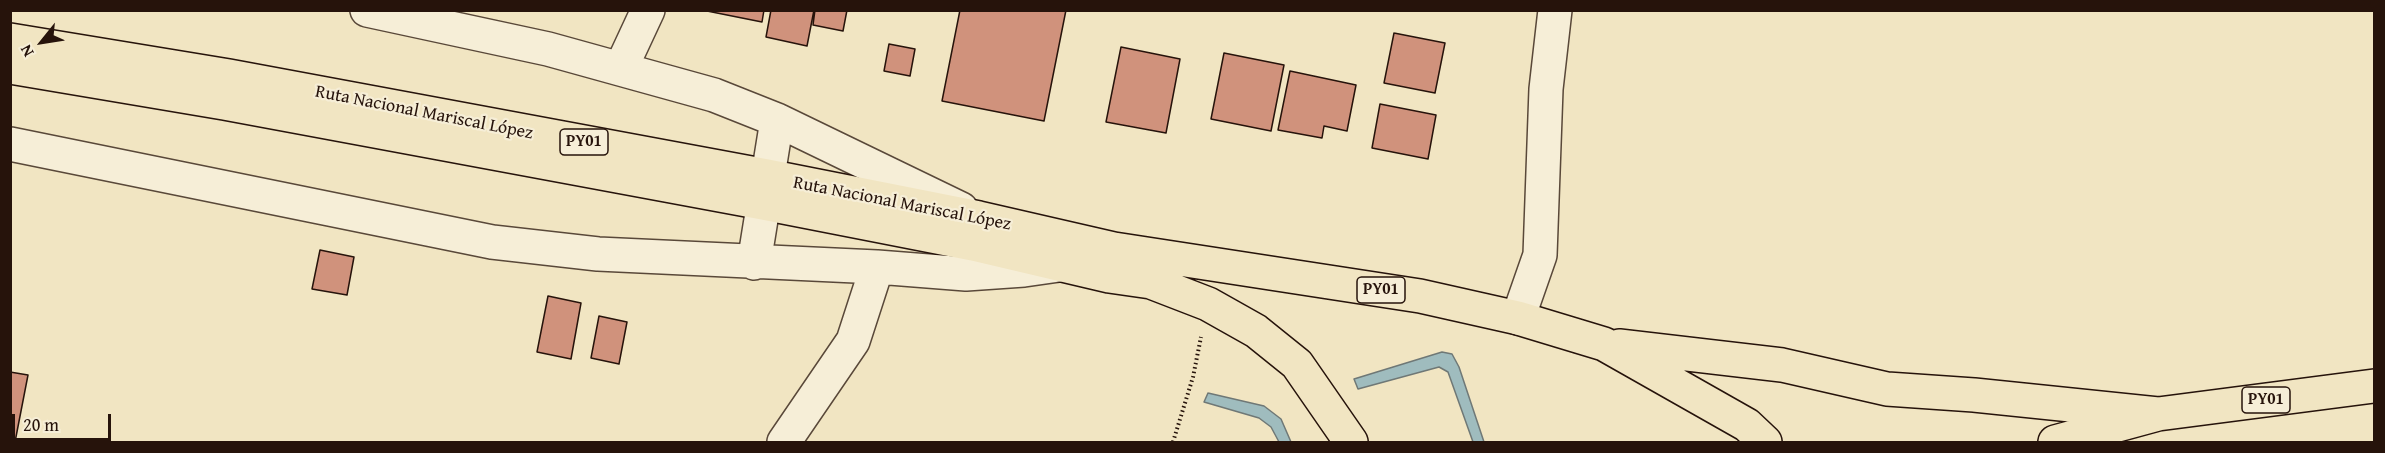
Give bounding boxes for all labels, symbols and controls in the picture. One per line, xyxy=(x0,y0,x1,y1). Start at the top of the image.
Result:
north arrow xyxy=(12,12,72,72)
text: N xyxy=(13,40,39,62)
street label: Ruta Nacional Mariscal López xyxy=(313,81,535,145)
road number: PY01 xyxy=(560,129,608,155)
street label: Ruta Nacional Mariscal López xyxy=(791,172,1013,236)
road number: PY01 xyxy=(1357,277,1405,303)
road number: PY01 xyxy=(2242,387,2290,413)
scale bar xyxy=(15,402,114,440)
text: 20 m xyxy=(23,411,59,438)

